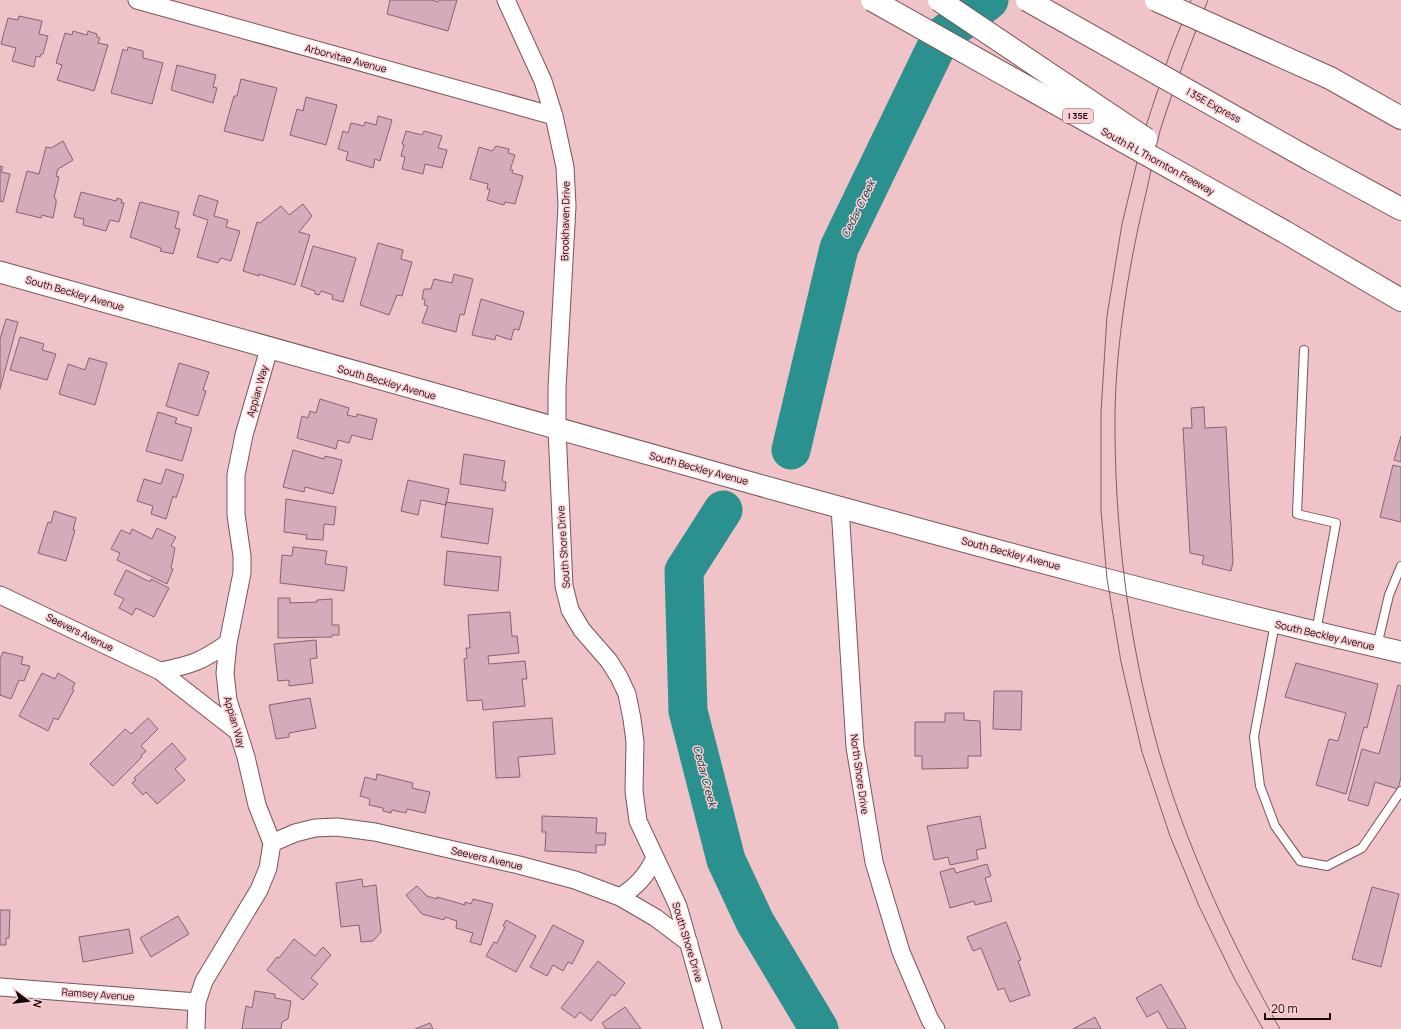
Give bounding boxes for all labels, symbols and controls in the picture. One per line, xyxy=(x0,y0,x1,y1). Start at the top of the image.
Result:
street label: Arborvitae Avenue xyxy=(303,40,389,76)
street label: I 35E Express xyxy=(1184,84,1244,126)
road number: I 35E xyxy=(1063,109,1093,123)
street label: South R L Thornton Freeway xyxy=(1099,124,1218,198)
water label: Cedar Creek xyxy=(837,176,879,240)
street label: Brookhaven Drive xyxy=(557,181,573,261)
street label: South Beckley Avenue xyxy=(24,272,126,314)
street label: South Beckley Avenue xyxy=(336,361,438,403)
street label: Appian Way xyxy=(243,363,271,419)
street label: South Beckley Avenue xyxy=(648,448,750,488)
street label: South Shore Drive xyxy=(553,505,573,589)
street label: South Beckley Avenue xyxy=(960,533,1062,573)
street label: Seevers Avenue xyxy=(44,610,116,654)
street label: South Beckley Avenue xyxy=(1274,617,1376,653)
street label: Appian Way xyxy=(221,694,249,750)
street label: North Shore Drive xyxy=(847,733,873,815)
water label: Cedar Creek xyxy=(690,743,721,810)
street label: Seevers Avenue xyxy=(450,843,524,873)
street label: South Shore Drive xyxy=(669,900,707,984)
north arrow xyxy=(8,981,48,1021)
street label: Ramsey Avenue xyxy=(61,984,135,1004)
scale bar xyxy=(1265,995,1330,1021)
text: N xyxy=(30,998,46,1010)
text: 20 m xyxy=(1271,1000,1298,1017)

